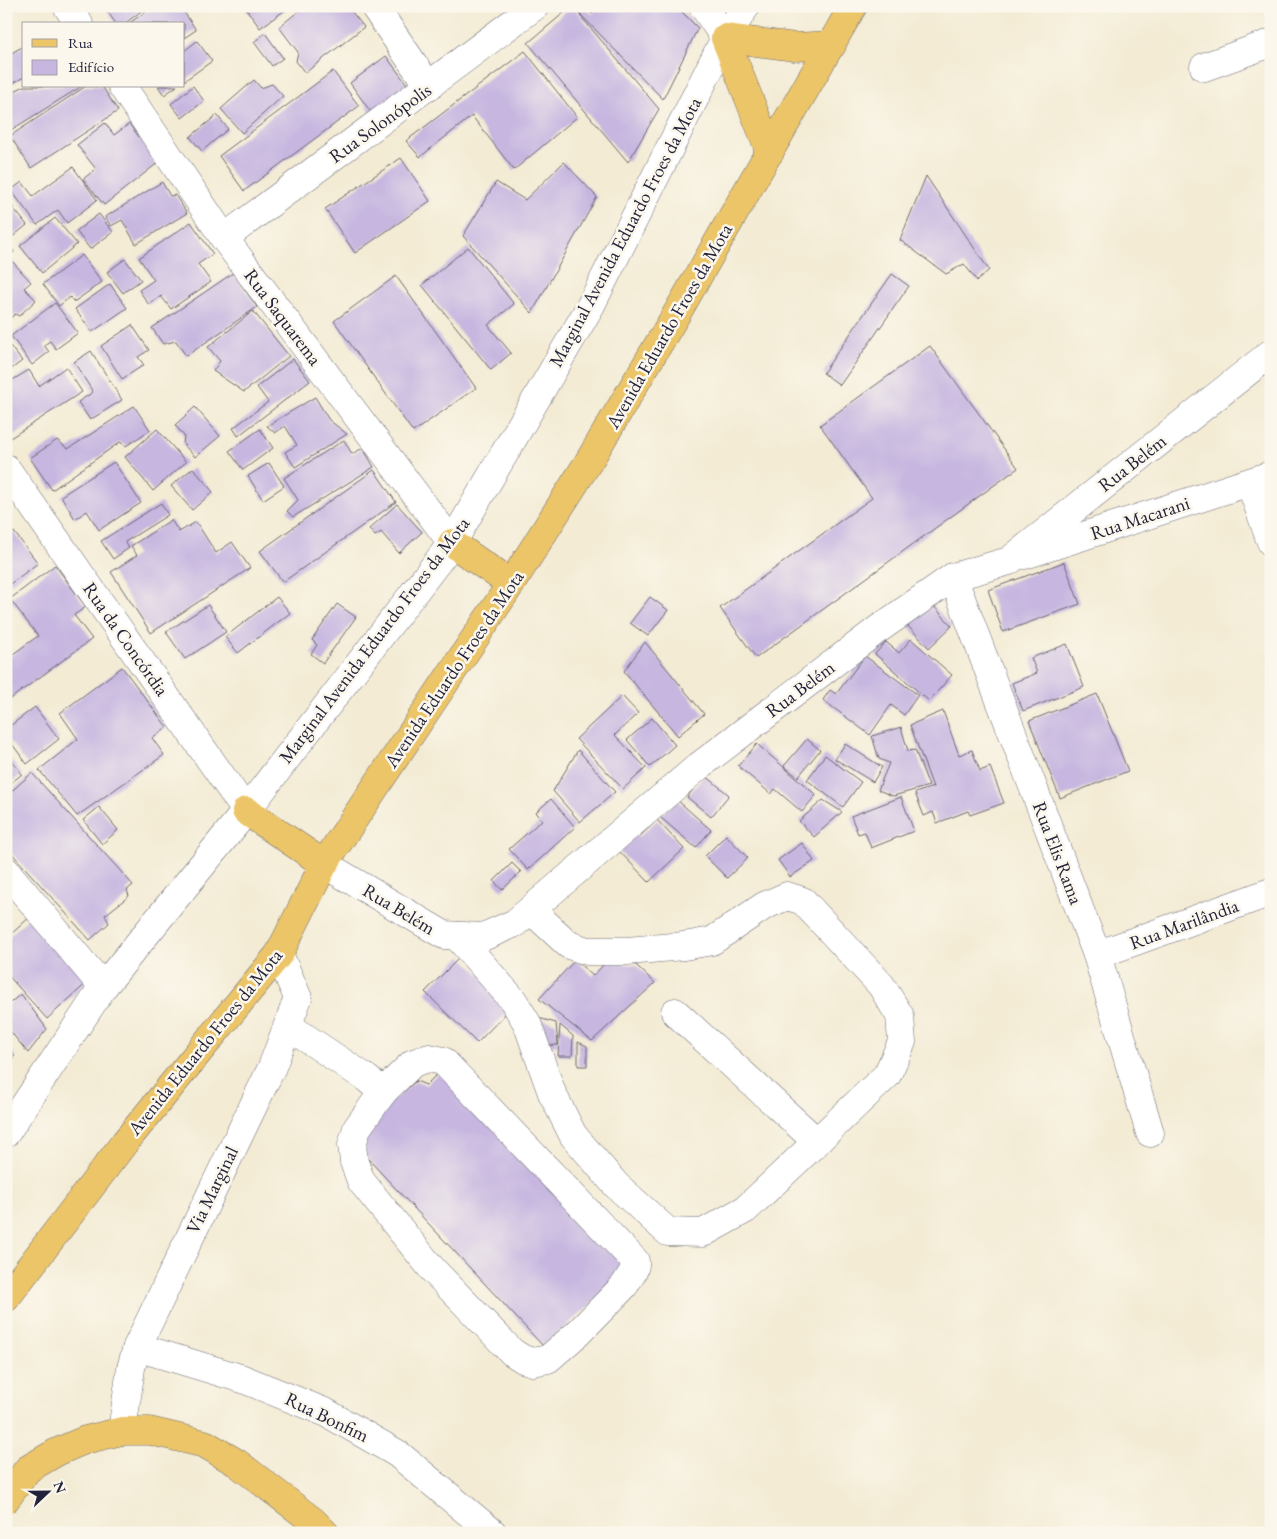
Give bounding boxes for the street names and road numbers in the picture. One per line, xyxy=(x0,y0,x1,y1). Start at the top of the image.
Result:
street label: Rua Solonópolis xyxy=(324,77,436,169)
street label: Marginal Avenida Eduardo Froes da Mota xyxy=(544,93,706,371)
street label: Avenida Eduardo Froes da Mota xyxy=(601,219,737,433)
street label: Rua Saquarema xyxy=(238,264,328,371)
street label: Rua Belém xyxy=(1093,428,1171,498)
street label: Rua Macarani xyxy=(1087,490,1193,546)
street label: Marginal Avenida Eduardo Froes da Mota xyxy=(274,512,474,768)
street label: Avenida Eduardo Froes da Mota xyxy=(379,566,529,772)
street label: Rua da Concórdia xyxy=(77,577,175,701)
street label: Rua Belém xyxy=(760,655,840,723)
street label: Rua Elis Rama xyxy=(1027,798,1089,908)
street label: Rua Belém xyxy=(358,878,440,940)
street label: Rua Marilândia xyxy=(1126,893,1242,955)
street label: Avenida Eduardo Froes da Mota xyxy=(121,943,288,1141)
street label: Via Marginal xyxy=(180,1142,244,1238)
street label: Rua Bonfim xyxy=(281,1386,373,1448)

